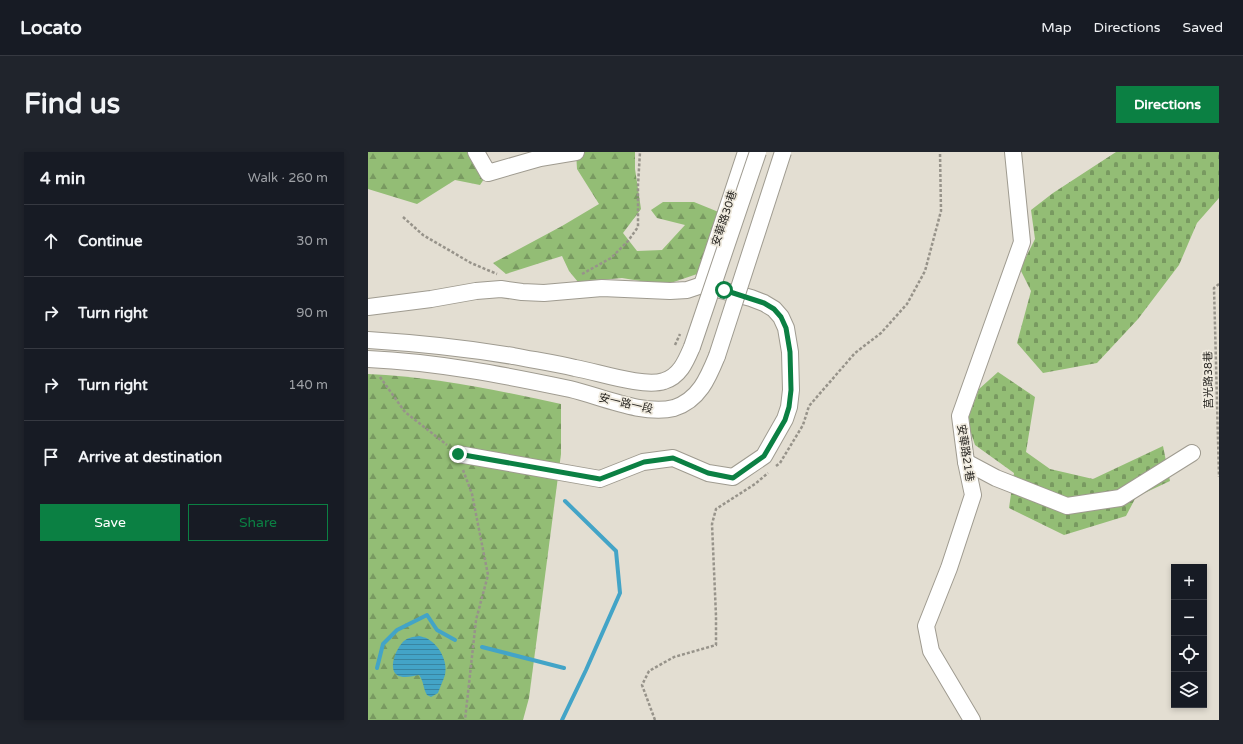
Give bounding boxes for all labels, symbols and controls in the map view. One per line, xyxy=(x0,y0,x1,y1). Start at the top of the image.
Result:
text: Locato xyxy=(20,17,82,39)
text: Map xyxy=(1041,19,1072,36)
text: Directions xyxy=(1094,19,1161,36)
text: Saved xyxy=(1183,19,1223,36)
button: Directions xyxy=(1116,86,1219,123)
text: Find us xyxy=(24,87,120,121)
text: 4 min xyxy=(40,168,85,189)
text: Walk · 260 m xyxy=(248,170,328,186)
street label: 安華路30巷 xyxy=(709,189,740,248)
icon: ahead xyxy=(40,230,62,252)
text: Continue xyxy=(78,232,142,250)
text: 30 m xyxy=(296,233,328,249)
route start xyxy=(715,281,733,299)
icon: right xyxy=(40,302,62,324)
text: Turn right xyxy=(78,304,148,322)
text: 90 m xyxy=(296,305,328,321)
street label: 莒光路38巷 xyxy=(1201,351,1216,409)
icon: right xyxy=(40,374,62,396)
text: Turn right xyxy=(78,376,148,394)
text: 140 m xyxy=(288,377,328,393)
street label: 安一路一段 xyxy=(598,391,654,416)
street label: 安華路21巷 xyxy=(955,424,976,483)
route end xyxy=(449,445,467,463)
icon: arrive xyxy=(40,446,62,468)
text: Arrive at destination xyxy=(78,448,222,466)
button: Save xyxy=(40,504,180,541)
button: Share xyxy=(188,504,328,541)
map controls xyxy=(1171,564,1207,708)
button: + xyxy=(1171,564,1207,600)
button: − xyxy=(1171,600,1207,636)
button: locate xyxy=(1171,636,1207,672)
button: layers xyxy=(1171,672,1207,708)

